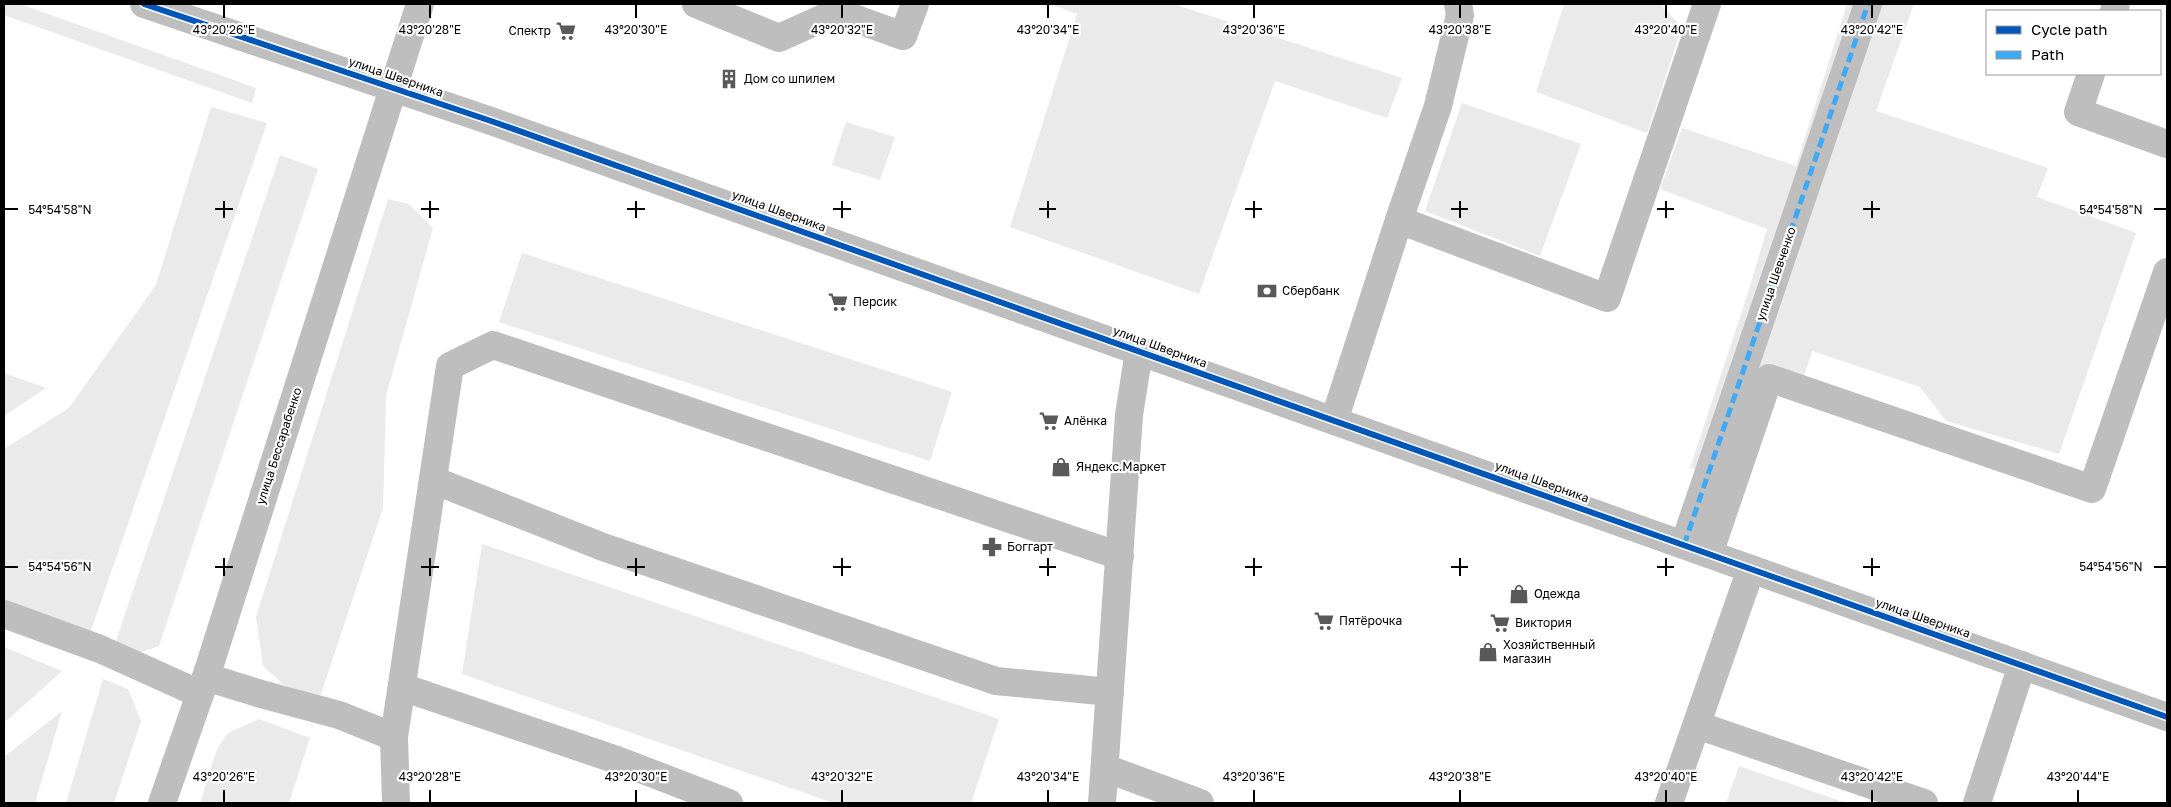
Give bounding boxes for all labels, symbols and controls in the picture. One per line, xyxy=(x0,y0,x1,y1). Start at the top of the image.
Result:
legend xyxy=(1986,10,2161,75)
supermarket icon: Спектр xyxy=(555,20,577,42)
text: Cycle path xyxy=(2031,20,2107,38)
text: 43°20'26"E xyxy=(193,22,255,37)
text: 43°20'28"E xyxy=(399,22,461,37)
text: 43°20'30"E xyxy=(605,22,667,37)
text: 43°20'32"E xyxy=(811,22,873,37)
text: 43°20'34"E xyxy=(1017,22,1079,37)
text: 43°20'36"E xyxy=(1223,22,1285,37)
text: 43°20'38"E xyxy=(1429,22,1491,37)
text: 43°20'40"E xyxy=(1635,22,1697,37)
text: 43°20'42"E xyxy=(1841,22,1903,37)
place label: Спектр xyxy=(509,23,551,38)
text: Path xyxy=(2031,45,2064,63)
street label: улица Шверника xyxy=(347,53,445,100)
building icon: Дом со шпилем xyxy=(718,68,740,90)
place label: Дом со шпилем xyxy=(744,71,835,86)
street label: улица Шверника xyxy=(730,187,828,235)
text: 54°54'58"N xyxy=(28,202,92,217)
text: 54°54'58"N xyxy=(2079,202,2143,217)
street label: улица Шевченко xyxy=(1752,225,1799,323)
bank icon: Сбербанк xyxy=(1256,280,1278,302)
place label: Сбербанк xyxy=(1282,283,1340,298)
supermarket icon: Персик xyxy=(827,291,849,313)
place label: Персик xyxy=(853,294,897,309)
street label: улица Шверника xyxy=(1111,323,1209,371)
street label: улица Бессарабенко xyxy=(252,385,305,506)
supermarket icon: Алёнка xyxy=(1038,410,1060,432)
place label: Алёнка xyxy=(1064,413,1107,428)
shop icon: Яндекс.Маркет xyxy=(1050,456,1072,478)
street label: улица Шверника xyxy=(1493,458,1591,506)
place label: Яндекс.Маркет xyxy=(1076,459,1166,474)
pharmacy icon: Боггарт xyxy=(981,536,1003,558)
place label: Боггарт xyxy=(1007,539,1053,554)
text: 54°54'56"N xyxy=(28,559,92,574)
text: 54°54'56"N xyxy=(2079,559,2143,574)
shop icon: Одежда xyxy=(1508,583,1530,605)
place label: Одежда xyxy=(1534,586,1580,601)
street label: улица Шверника xyxy=(1874,594,1972,641)
supermarket icon: Пятёрочка xyxy=(1313,610,1335,632)
supermarket icon: Виктория xyxy=(1489,612,1511,634)
place label: Пятёрочка xyxy=(1339,613,1402,628)
place label: Виктория xyxy=(1515,615,1572,630)
place label: Хозяйственный магазин xyxy=(1503,637,1595,666)
shop icon: Хозяйственный магазин xyxy=(1477,641,1499,663)
text: 43°20'26"E xyxy=(193,769,255,784)
text: 43°20'28"E xyxy=(399,769,461,784)
text: 43°20'30"E xyxy=(605,769,667,784)
text: 43°20'32"E xyxy=(811,769,873,784)
text: 43°20'34"E xyxy=(1017,769,1079,784)
text: 43°20'36"E xyxy=(1223,769,1285,784)
text: 43°20'38"E xyxy=(1429,769,1491,784)
text: 43°20'40"E xyxy=(1635,769,1697,784)
text: 43°20'42"E xyxy=(1841,769,1903,784)
text: 43°20'44"E xyxy=(2047,769,2109,784)

